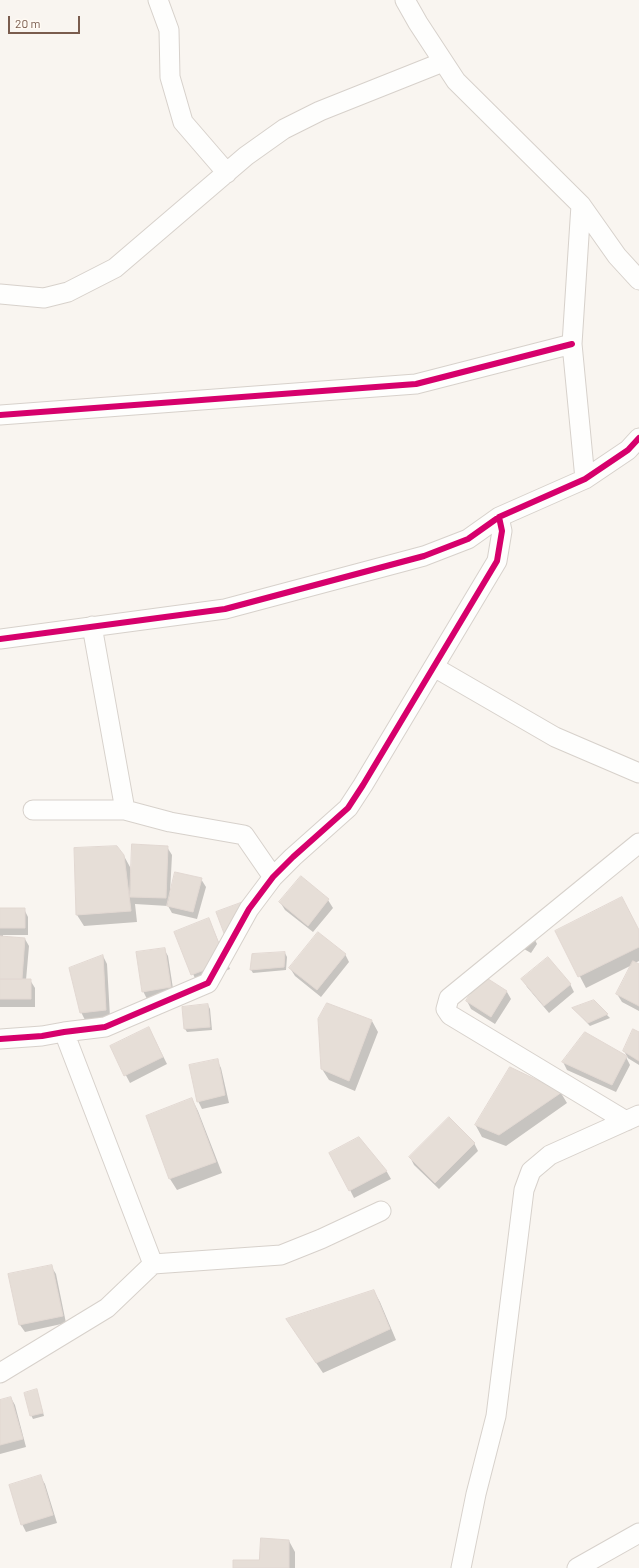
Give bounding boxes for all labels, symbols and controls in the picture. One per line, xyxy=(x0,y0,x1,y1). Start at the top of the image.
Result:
scale bar xyxy=(10,8,82,34)
text: 20 m xyxy=(15,16,41,30)

